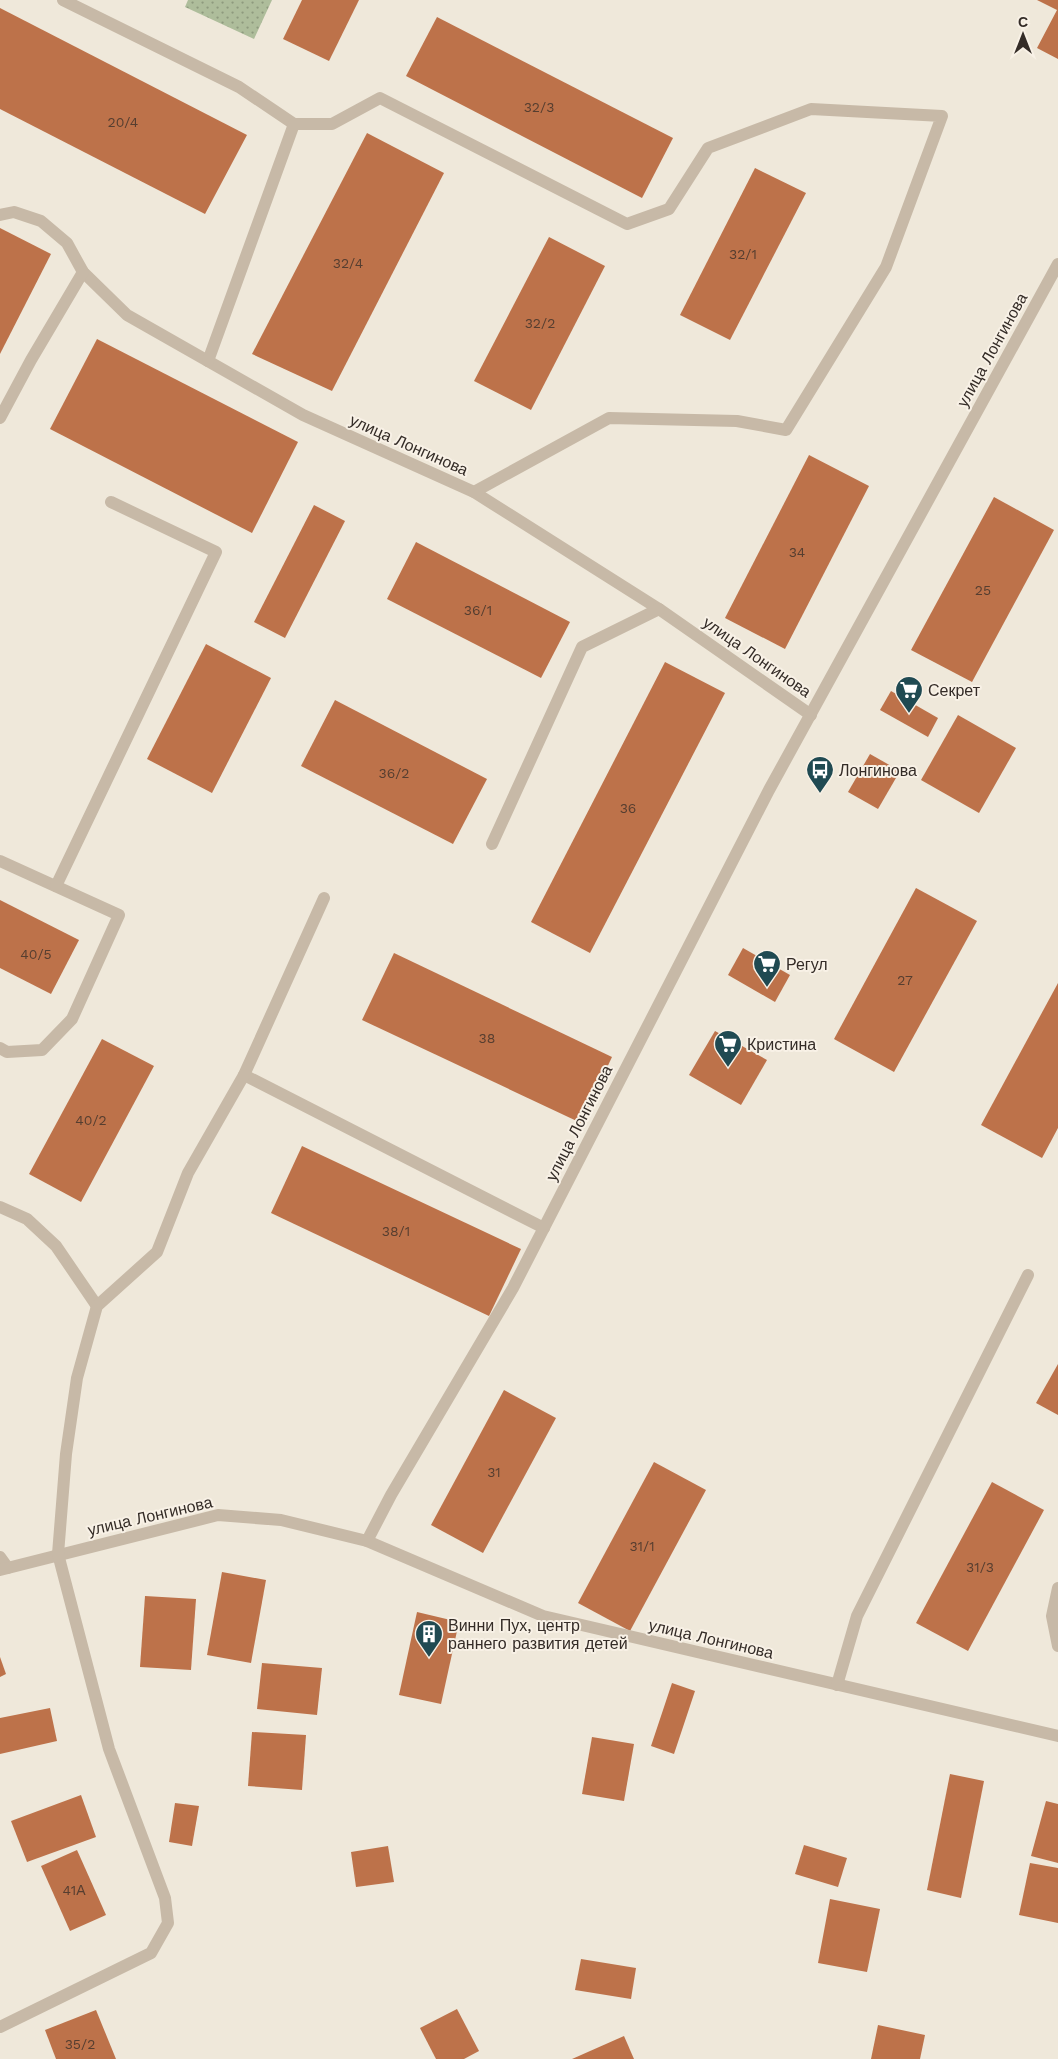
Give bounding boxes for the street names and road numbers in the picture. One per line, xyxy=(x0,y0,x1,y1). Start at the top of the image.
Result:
street label: улица Лонгинова xyxy=(953,290,1031,410)
street label: улица Лонгинова xyxy=(347,410,471,480)
street label: улица Лонгинова xyxy=(699,613,815,701)
street label: улица Лонгинова xyxy=(542,1062,616,1184)
street label: улица Лонгинова xyxy=(86,1492,214,1540)
street label: улица Лонгинова xyxy=(647,1615,775,1663)

